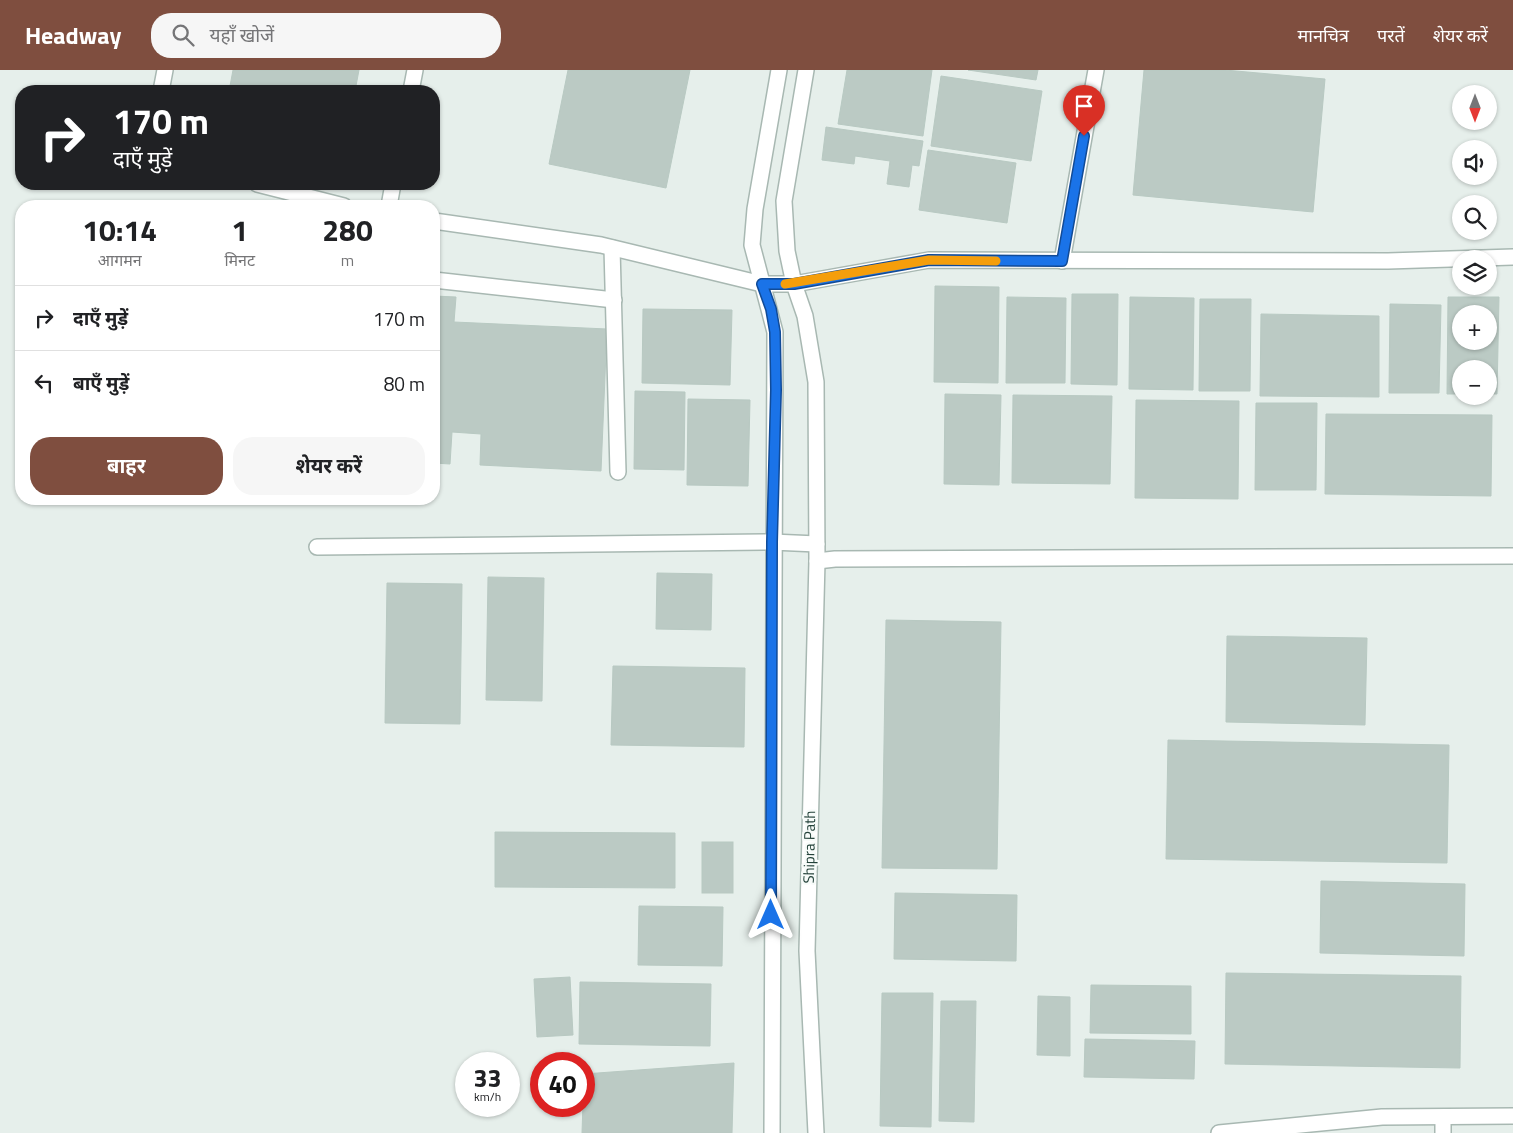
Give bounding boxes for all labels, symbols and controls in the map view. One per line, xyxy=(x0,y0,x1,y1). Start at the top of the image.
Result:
search box xyxy=(151,13,501,58)
text: Headway xyxy=(25,17,121,53)
text: यहाँ खोजें xyxy=(209,20,274,49)
icon: search xyxy=(169,21,197,49)
text: मानचित्र xyxy=(1297,22,1349,49)
text: परतें xyxy=(1377,22,1405,49)
text: शेयर करें xyxy=(1433,22,1488,49)
pin xyxy=(1063,85,1105,136)
north arrow xyxy=(1452,85,1498,130)
map controls xyxy=(1452,85,1497,405)
icon: arrive xyxy=(1070,92,1098,120)
text: 170 m xyxy=(113,94,209,148)
icon: right xyxy=(30,105,95,170)
button: sound xyxy=(1452,140,1497,185)
text: दाएँ मुड़ें xyxy=(113,142,172,176)
button: search xyxy=(1452,195,1497,240)
text: 10:14 xyxy=(82,207,157,253)
text: 1 xyxy=(231,207,248,253)
text: 280 xyxy=(322,207,373,253)
text: आगमन xyxy=(98,248,142,272)
text: मिनट xyxy=(224,248,255,272)
text: m xyxy=(341,248,354,272)
button: layers xyxy=(1452,250,1497,295)
text: दाएँ मुड़ें xyxy=(73,303,128,332)
icon: right xyxy=(30,304,58,332)
text: 170 m xyxy=(373,304,425,333)
button: + xyxy=(1452,305,1497,350)
button: − xyxy=(1452,360,1497,405)
text: बाएँ मुड़ें xyxy=(73,368,129,397)
icon: left xyxy=(30,369,58,397)
text: 80 m xyxy=(384,369,425,398)
button: बाहर xyxy=(30,437,223,495)
button: शेयर करें xyxy=(233,437,425,495)
street label: Shipra Path xyxy=(797,810,821,884)
position arrow xyxy=(744,888,796,940)
speed limit sign: 40 xyxy=(530,1052,595,1117)
text: 33 xyxy=(473,1059,502,1097)
text: km/h xyxy=(474,1087,501,1106)

